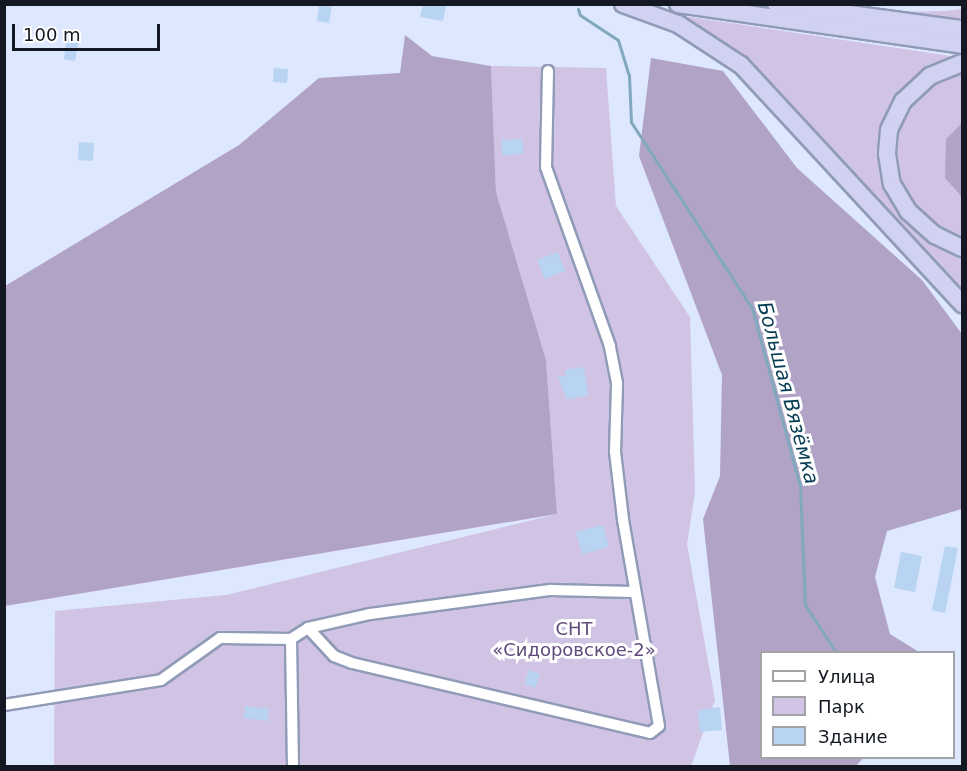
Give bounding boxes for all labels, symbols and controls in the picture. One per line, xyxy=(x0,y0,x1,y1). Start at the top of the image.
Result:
scale bar xyxy=(15,12,164,50)
text: 100 m xyxy=(23,24,81,45)
water label: Большая Вязёмка xyxy=(752,299,824,487)
park label: СНТ «Сидоровское-2» xyxy=(492,619,656,662)
legend xyxy=(760,651,955,759)
text: Улица xyxy=(818,666,875,687)
text: Парк xyxy=(818,696,865,717)
text: Здание xyxy=(818,726,888,747)

